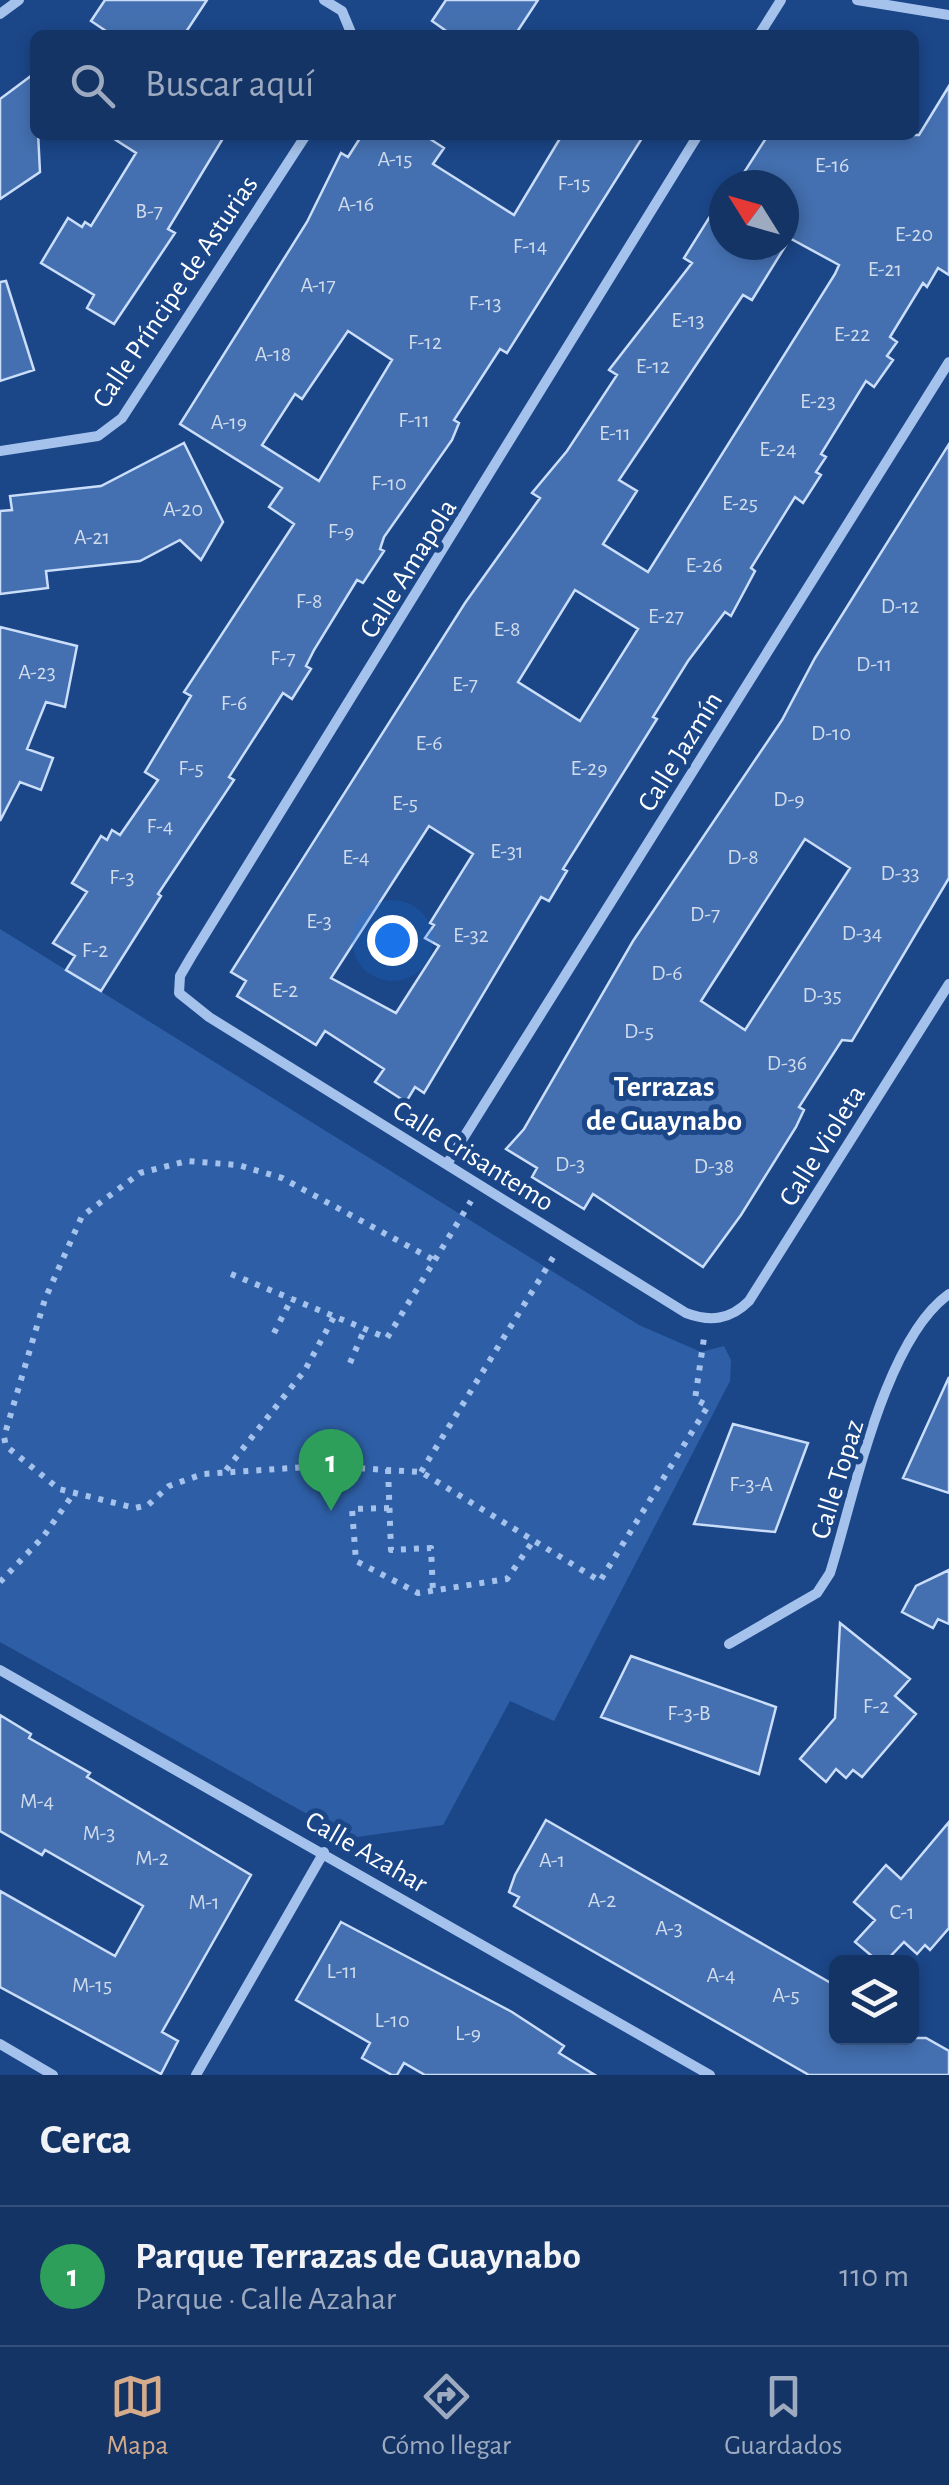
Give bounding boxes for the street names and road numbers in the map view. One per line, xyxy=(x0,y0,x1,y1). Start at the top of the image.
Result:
street label: Calle Príncipe de Asturias xyxy=(88,171,264,413)
street label: Calle Amapola xyxy=(355,495,462,643)
street label: Calle Jazmín xyxy=(633,687,728,817)
street label: Calle Violeta xyxy=(775,1081,871,1212)
street label: Calle Crisantemo xyxy=(388,1096,558,1217)
street label: Calle Topaz xyxy=(807,1417,869,1543)
street label: Calle Azahar xyxy=(300,1807,432,1899)

